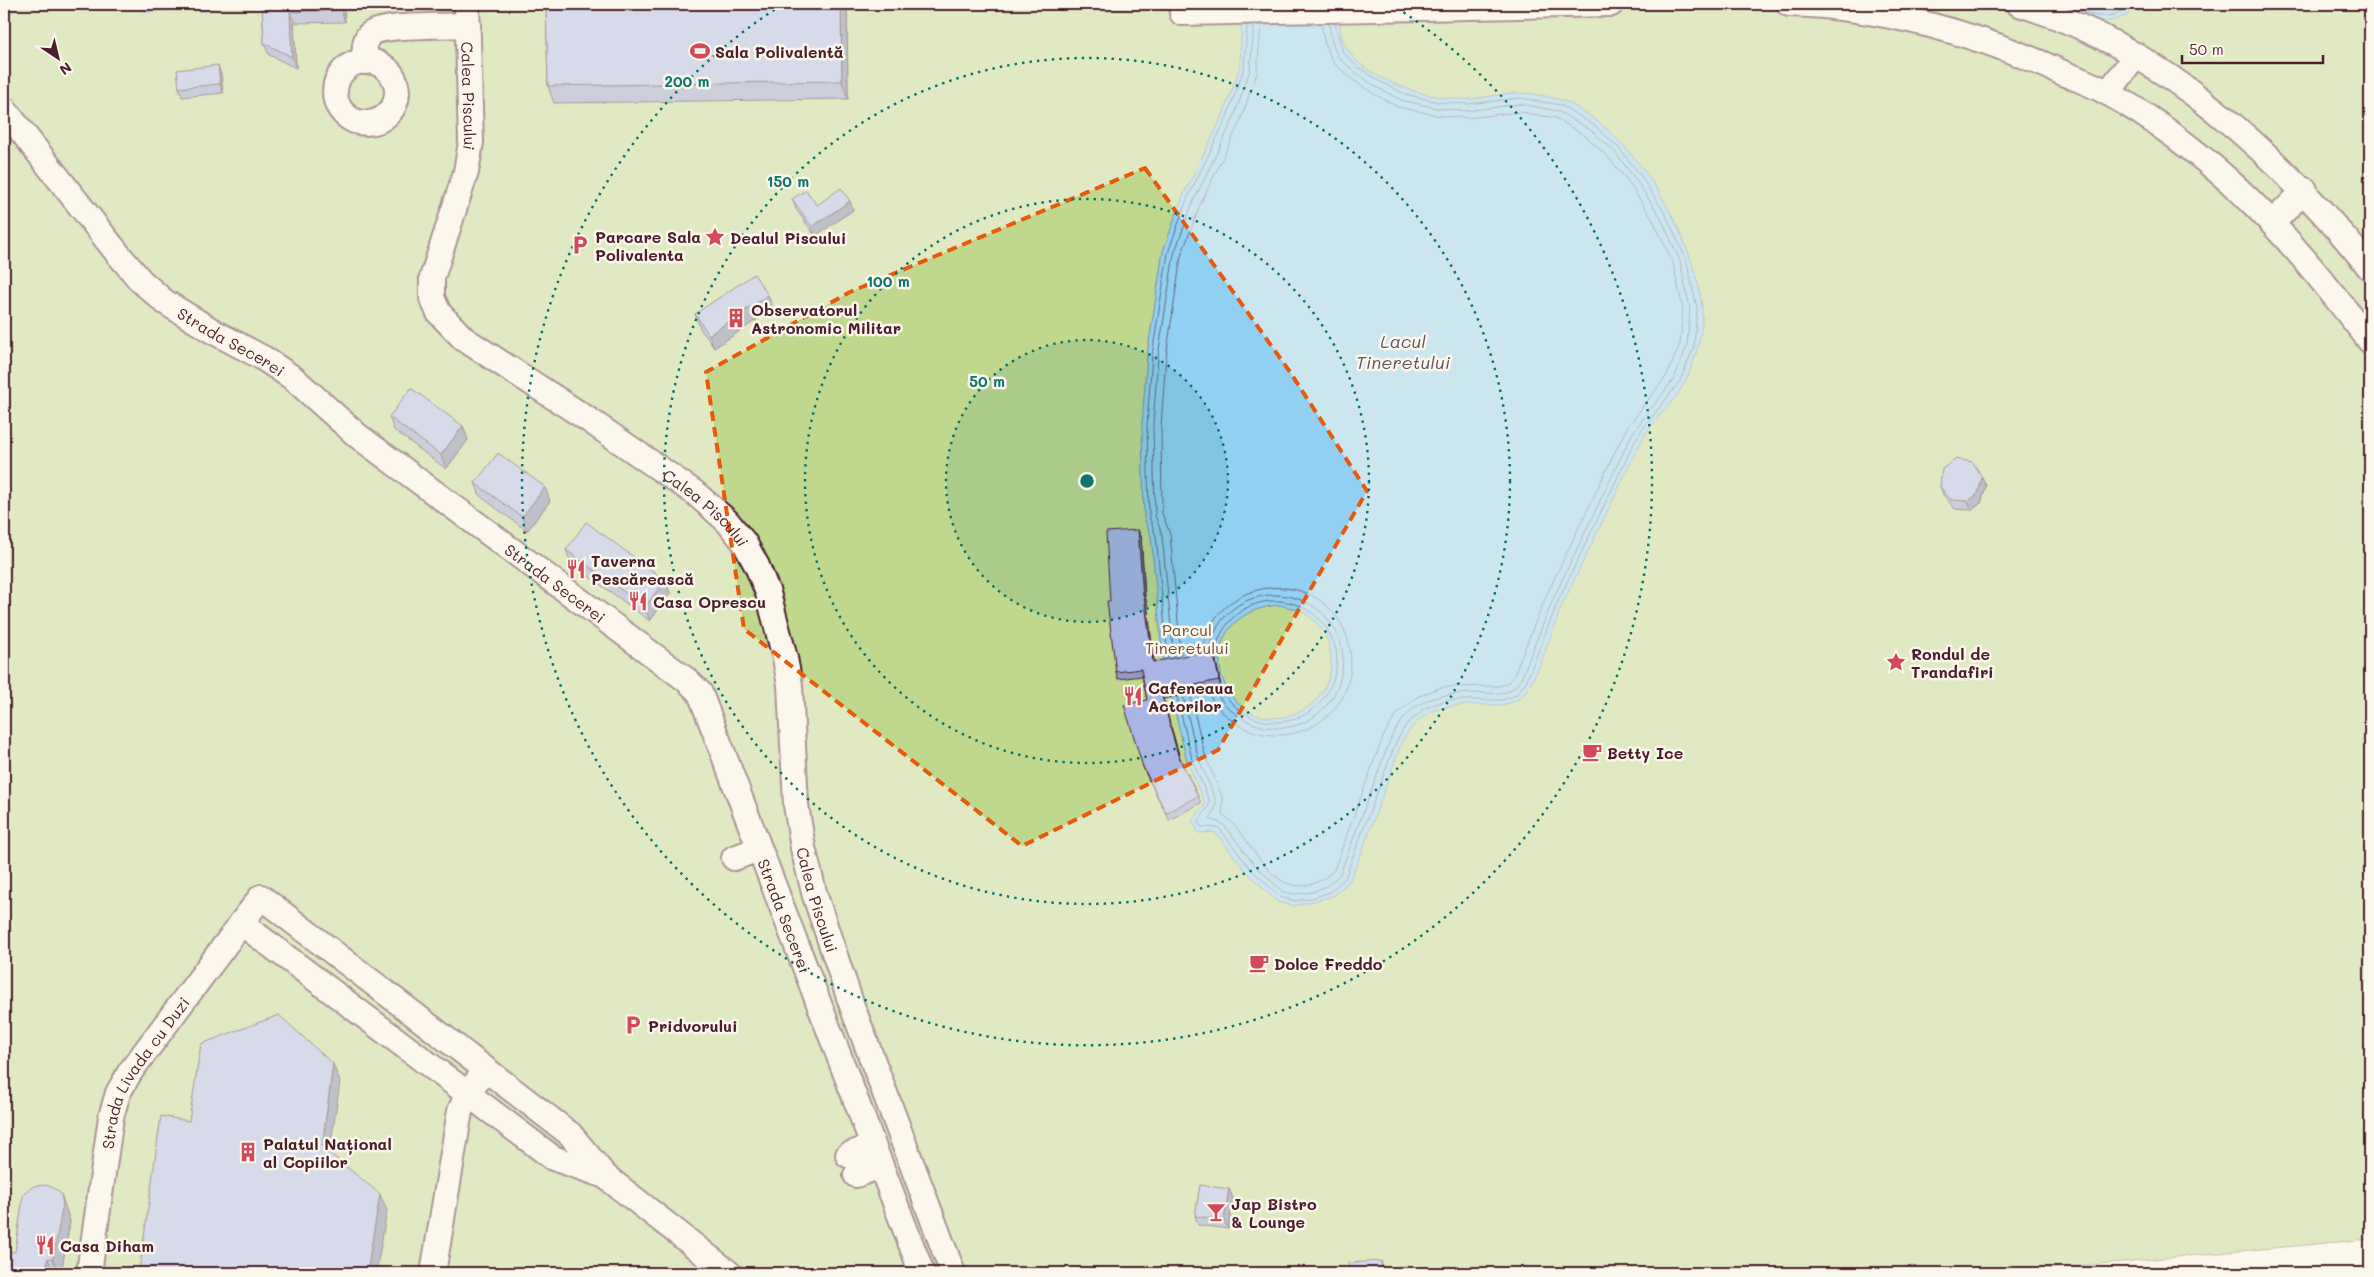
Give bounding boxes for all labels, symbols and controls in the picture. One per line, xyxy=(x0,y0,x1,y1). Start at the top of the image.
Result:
north arrow xyxy=(32,32,82,82)
scale bar xyxy=(2182,32,2323,64)
text: 50 m xyxy=(2189,39,2224,59)
sports icon: Sala Polivalentă xyxy=(689,40,711,62)
street label: Calea Piscului xyxy=(458,41,482,152)
place label: Sala Polivalentă xyxy=(715,41,844,62)
text: N xyxy=(56,58,76,80)
text: 200 m xyxy=(665,71,710,91)
text: 150 m xyxy=(767,171,809,191)
place label: Parcare Sala Polivalenta xyxy=(595,226,701,265)
place icon: Dealul Piscului xyxy=(704,226,726,248)
place label: Dealul Piscului xyxy=(730,227,846,248)
parking icon: Parcare Sala Polivalenta xyxy=(569,234,591,256)
text: 100 m xyxy=(866,271,910,291)
place label: Observatorul Astronomic Militar xyxy=(751,299,901,338)
street label: Strada Secerei xyxy=(174,302,289,380)
building icon: Observatorul Astronomic Militar xyxy=(725,307,747,329)
water label: Lacul Tineretului xyxy=(1356,329,1451,374)
text: 50 m xyxy=(969,371,1005,391)
street label: Calea Piscului xyxy=(659,464,755,549)
centre of rings xyxy=(1078,472,1096,490)
street label: Strada Secerei xyxy=(501,538,610,627)
place label: Taverna Pescărească xyxy=(591,550,694,589)
restaurant icon: Taverna Pescărească xyxy=(565,558,587,580)
restaurant icon: Casa Oprescu xyxy=(627,590,649,612)
place label: Casa Oprescu xyxy=(653,591,766,612)
park label: Parcul Tineretului xyxy=(1145,619,1229,658)
place label: Rondul de Trandafiri xyxy=(1911,643,1994,682)
place icon: Rondul de Trandafiri xyxy=(1885,651,1907,673)
place label: Cafeneaua Actorilor xyxy=(1148,677,1234,716)
restaurant icon: Cafeneaua Actorilor xyxy=(1122,685,1144,707)
cafe icon: Betty Ice xyxy=(1581,741,1603,763)
place label: Betty Ice xyxy=(1607,742,1683,763)
street label: Calea Piscului xyxy=(793,845,844,955)
street label: Strada Secerei xyxy=(754,855,816,975)
cafe icon: Dolce Freddo xyxy=(1248,952,1270,974)
place label: Dolce Freddo xyxy=(1274,953,1383,974)
street label: Strada Livada cu Duzi xyxy=(96,992,193,1150)
parking icon: Pridvorului xyxy=(622,1014,644,1036)
place label: Pridvorului xyxy=(648,1015,738,1036)
place label: Palatul Național al Copiilor xyxy=(263,1133,392,1172)
building icon: Palatul Național al Copiilor xyxy=(237,1141,259,1163)
place label: Jap Bistro & Lounge xyxy=(1231,1193,1317,1232)
bar icon: Jap Bistro & Lounge xyxy=(1205,1201,1227,1223)
restaurant icon: Casa Diham xyxy=(34,1234,56,1256)
place label: Casa Diham xyxy=(60,1235,154,1256)

